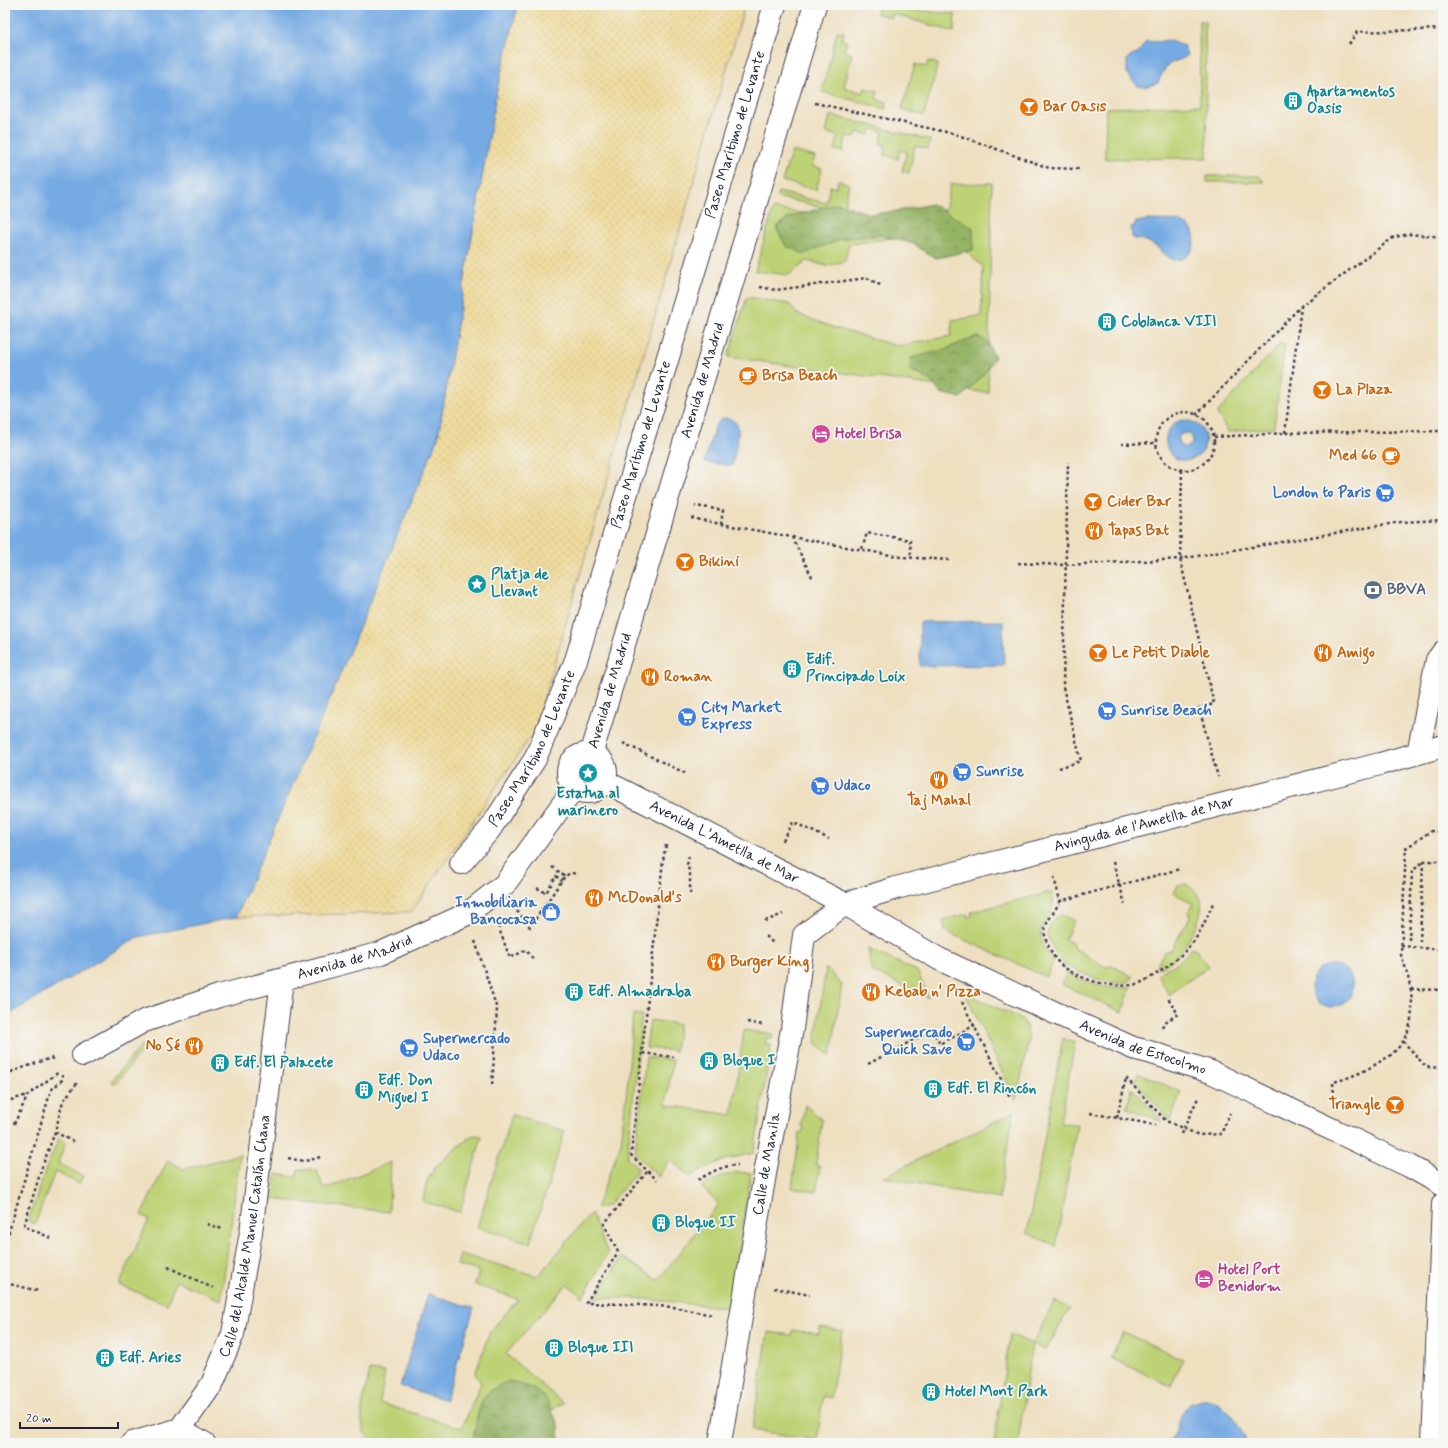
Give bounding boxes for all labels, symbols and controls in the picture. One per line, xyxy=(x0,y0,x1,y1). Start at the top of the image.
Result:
street label: Paseo Marítimo de Levante xyxy=(701,48,771,221)
place label: Apartamentos Oasis xyxy=(1307,82,1395,119)
building icon: Apartamentos Oasis xyxy=(1282,90,1304,112)
bar icon: Bar Oasis xyxy=(1018,96,1040,118)
place label: Bar Oasis xyxy=(1043,97,1107,117)
building icon: Coblanca VIII xyxy=(1096,311,1118,333)
place label: Coblanca VIII xyxy=(1121,312,1217,332)
street label: Avenida de Madrid xyxy=(676,320,730,441)
street label: Paseo Marítimo de Levante xyxy=(607,358,676,531)
cafe icon: Brisa Beach xyxy=(737,365,759,387)
place label: Brisa Beach xyxy=(762,366,838,386)
bar icon: La Plaza xyxy=(1311,379,1333,401)
place label: La Plaza xyxy=(1336,380,1393,400)
hotel icon: Hotel Brisa xyxy=(810,423,832,445)
place label: Hotel Brisa xyxy=(835,424,902,444)
cafe icon: Med 66 xyxy=(1380,445,1402,467)
place label: Med 66 xyxy=(1329,446,1377,466)
supermarket icon: London to Paris xyxy=(1374,482,1396,504)
place label: London to Paris xyxy=(1273,483,1371,503)
bar icon: Cider Bar xyxy=(1082,491,1104,513)
place label: Cider Bar xyxy=(1107,492,1172,512)
restaurant icon: Tapas Bat xyxy=(1083,520,1105,542)
place label: Tapas Bat xyxy=(1108,521,1169,541)
bar icon: Bikini xyxy=(674,551,696,573)
place label: Bikini xyxy=(699,552,740,572)
place label: Platja de Llevant xyxy=(491,565,549,602)
place icon: Platja de Llevant xyxy=(466,573,488,595)
bank icon: BBVA xyxy=(1362,579,1384,601)
place label: BBVA xyxy=(1387,580,1426,600)
street label: Avenida de Madrid xyxy=(583,631,637,751)
bar icon: Le Petit Diable xyxy=(1087,642,1109,664)
restaurant icon: Amigo xyxy=(1312,642,1334,664)
place label: Le Petit Diable xyxy=(1112,643,1210,663)
place label: Amigo xyxy=(1337,643,1375,665)
place label: Edif. Principado Loix xyxy=(806,650,906,687)
building icon: Edif. Principado Loix xyxy=(781,658,803,680)
restaurant icon: Roman xyxy=(639,666,661,688)
street label: Paseo Marítimo de Levante xyxy=(484,667,581,831)
place label: Roman xyxy=(664,667,713,687)
place label: City Market Express xyxy=(701,698,783,735)
supermarket icon: Sunrise Beach xyxy=(1096,700,1118,722)
place label: Sunrise Beach xyxy=(1121,701,1212,721)
supermarket icon: City Market Express xyxy=(676,706,698,728)
supermarket icon: Sunrise xyxy=(951,761,973,783)
place icon: Estatua al marinero xyxy=(577,762,599,784)
place label: Sunrise xyxy=(976,762,1024,782)
restaurant icon: Taj Mahal xyxy=(928,769,950,791)
supermarket icon: Udaco xyxy=(809,775,831,797)
place label: Udaco xyxy=(834,776,871,796)
place label: Estatua al marinero xyxy=(556,784,620,821)
place label: Taj Mahal xyxy=(907,791,971,811)
street label: Avinguda de l'Ametlla de Mar xyxy=(1052,792,1236,857)
street label: Avenida L'Ametlla de Mar xyxy=(646,796,803,889)
restaurant icon: McDonald's xyxy=(583,887,605,909)
place label: McDonald's xyxy=(608,888,682,908)
place label: Inmobiliaria Bancocasa xyxy=(455,893,538,930)
shop icon: Inmobiliaria Bancocasa xyxy=(540,901,562,923)
street label: Avenida de Madrid xyxy=(295,930,416,985)
restaurant icon: Burger King xyxy=(705,951,727,973)
place label: Burger King xyxy=(730,952,810,974)
building icon: Edf. Almadraba xyxy=(563,981,585,1003)
restaurant icon: Kebab n' Pizza xyxy=(860,981,882,1003)
place label: Edf. Almadraba xyxy=(588,982,692,1002)
place label: Kebab n' Pizza xyxy=(885,982,981,1002)
street label: Avenida de Estocolmo xyxy=(1076,1015,1209,1080)
place label: Supermercado Quick Save xyxy=(865,1023,952,1060)
place label: Supermercado Udaco xyxy=(423,1029,510,1066)
supermarket icon: Supermercado Quick Save xyxy=(955,1031,977,1053)
restaurant icon: No Sé xyxy=(183,1035,205,1057)
place label: No Sé xyxy=(146,1036,180,1056)
supermarket icon: Supermercado Udaco xyxy=(398,1037,420,1059)
building icon: Bloque I xyxy=(698,1050,720,1072)
place label: Bloque I xyxy=(723,1051,775,1071)
building icon: Edf. El Palacete xyxy=(209,1052,231,1074)
place label: Edf. El Palacete xyxy=(234,1053,334,1073)
place label: Edf. Don Miguel I xyxy=(378,1071,433,1110)
building icon: Edf. El Rincón xyxy=(922,1078,944,1100)
building icon: Edf. Don Miguel I xyxy=(353,1079,375,1101)
place label: Edf. El Rincón xyxy=(947,1079,1037,1099)
bar icon: Triangle xyxy=(1384,1094,1406,1116)
place label: Triangle xyxy=(1328,1095,1381,1116)
street label: Calle de Manila xyxy=(748,1110,786,1217)
street label: Calle del Alcalde Manuel Catalán Chana xyxy=(214,1114,275,1361)
building icon: Bloque II xyxy=(650,1212,672,1234)
place label: Bloque II xyxy=(675,1213,736,1233)
place label: Hotel Port Benidorm xyxy=(1218,1260,1281,1297)
hotel icon: Hotel Port Benidorm xyxy=(1193,1268,1215,1290)
building icon: Bloque III xyxy=(543,1337,565,1359)
place label: Bloque III xyxy=(568,1338,634,1358)
building icon: Edf. Aries xyxy=(94,1347,116,1369)
place label: Edf. Aries xyxy=(119,1348,182,1368)
building icon: Hotel Mont Park xyxy=(920,1381,942,1403)
place label: Hotel Mont Park xyxy=(945,1382,1048,1402)
scale bar xyxy=(20,1404,118,1430)
text: 20 m xyxy=(26,1411,52,1427)

